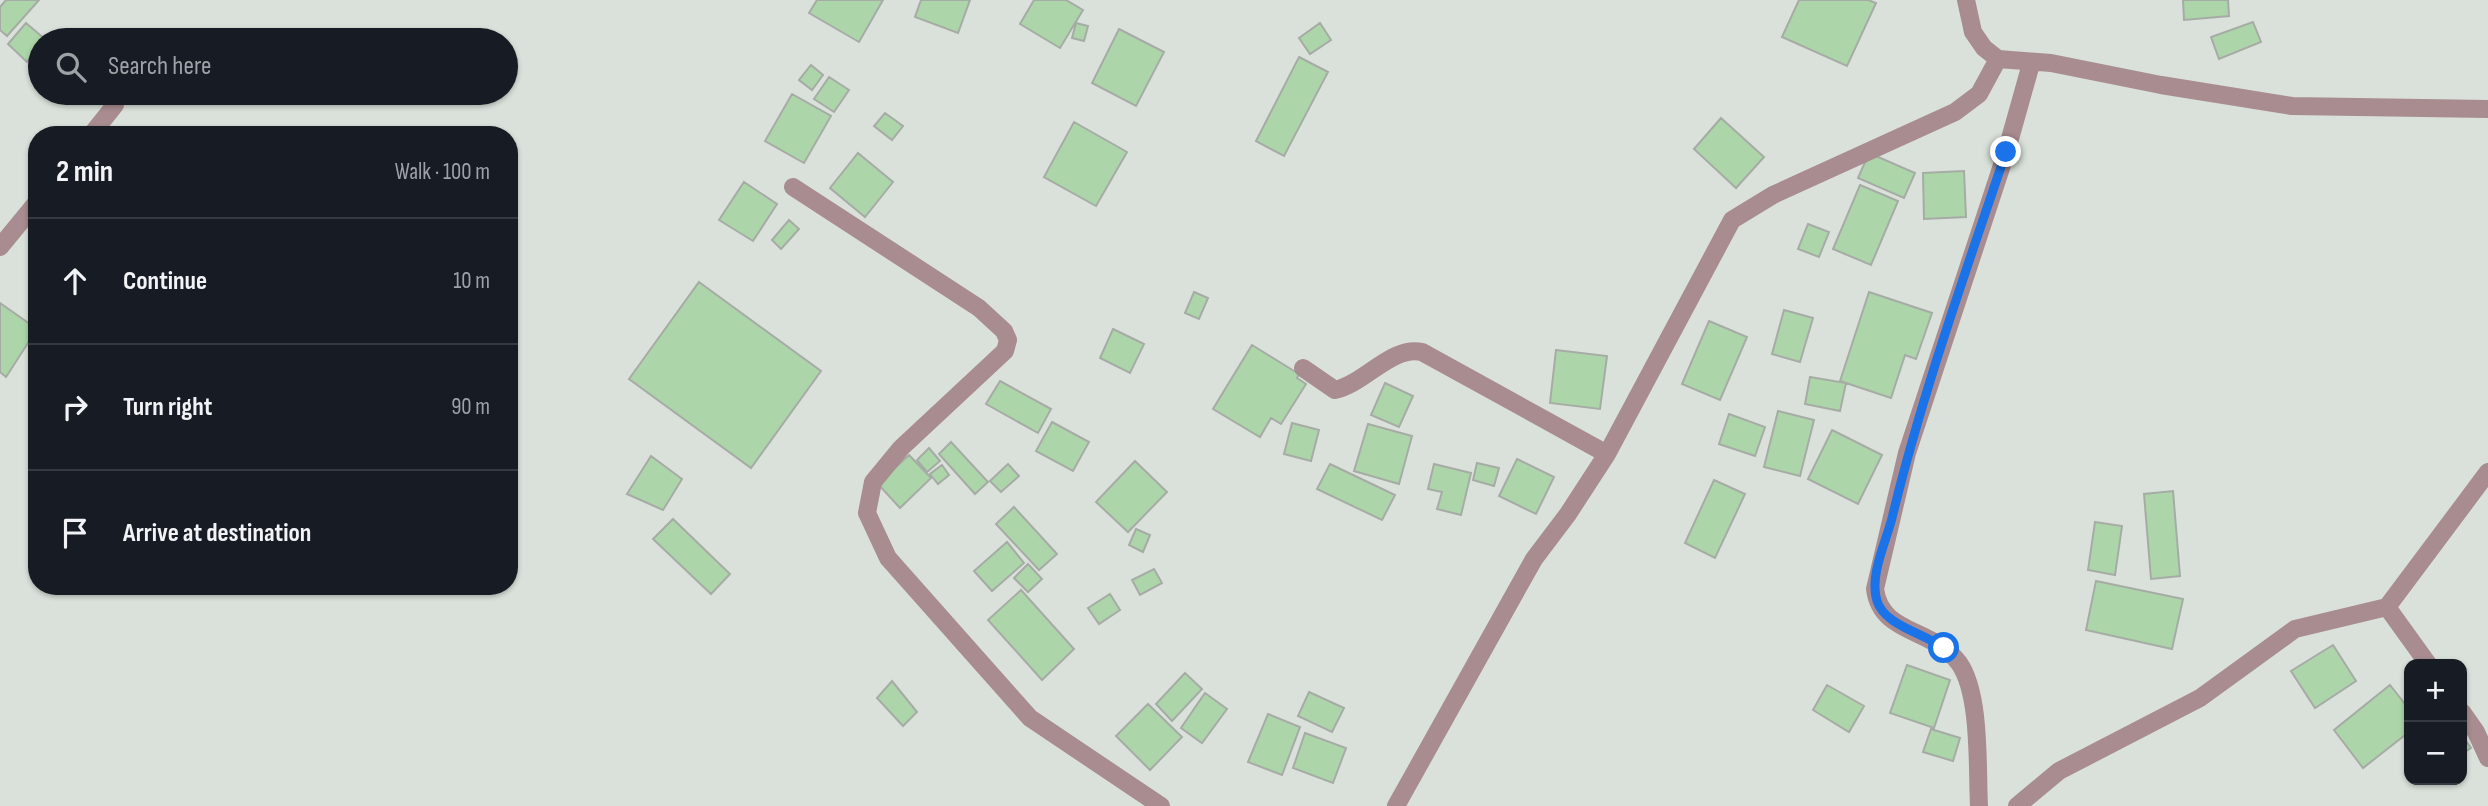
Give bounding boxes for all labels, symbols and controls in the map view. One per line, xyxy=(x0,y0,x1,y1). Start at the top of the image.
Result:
search box xyxy=(28,28,518,105)
icon: search xyxy=(52,48,90,86)
text: Search here xyxy=(108,51,211,82)
route end xyxy=(1990,136,2021,167)
text: 2 min xyxy=(56,154,113,190)
text: Walk · 100 m xyxy=(395,158,490,186)
icon: ahead xyxy=(56,262,94,300)
text: Continue xyxy=(123,266,207,297)
text: 10 m xyxy=(453,267,490,295)
icon: right xyxy=(56,388,94,426)
text: Turn right xyxy=(123,392,212,423)
text: 90 m xyxy=(451,393,490,421)
icon: arrive xyxy=(56,514,94,552)
text: Arrive at destination xyxy=(123,518,311,549)
route start xyxy=(1928,632,1959,663)
map controls xyxy=(2404,659,2467,785)
button: + xyxy=(2404,659,2467,722)
button: − xyxy=(2404,722,2467,785)

